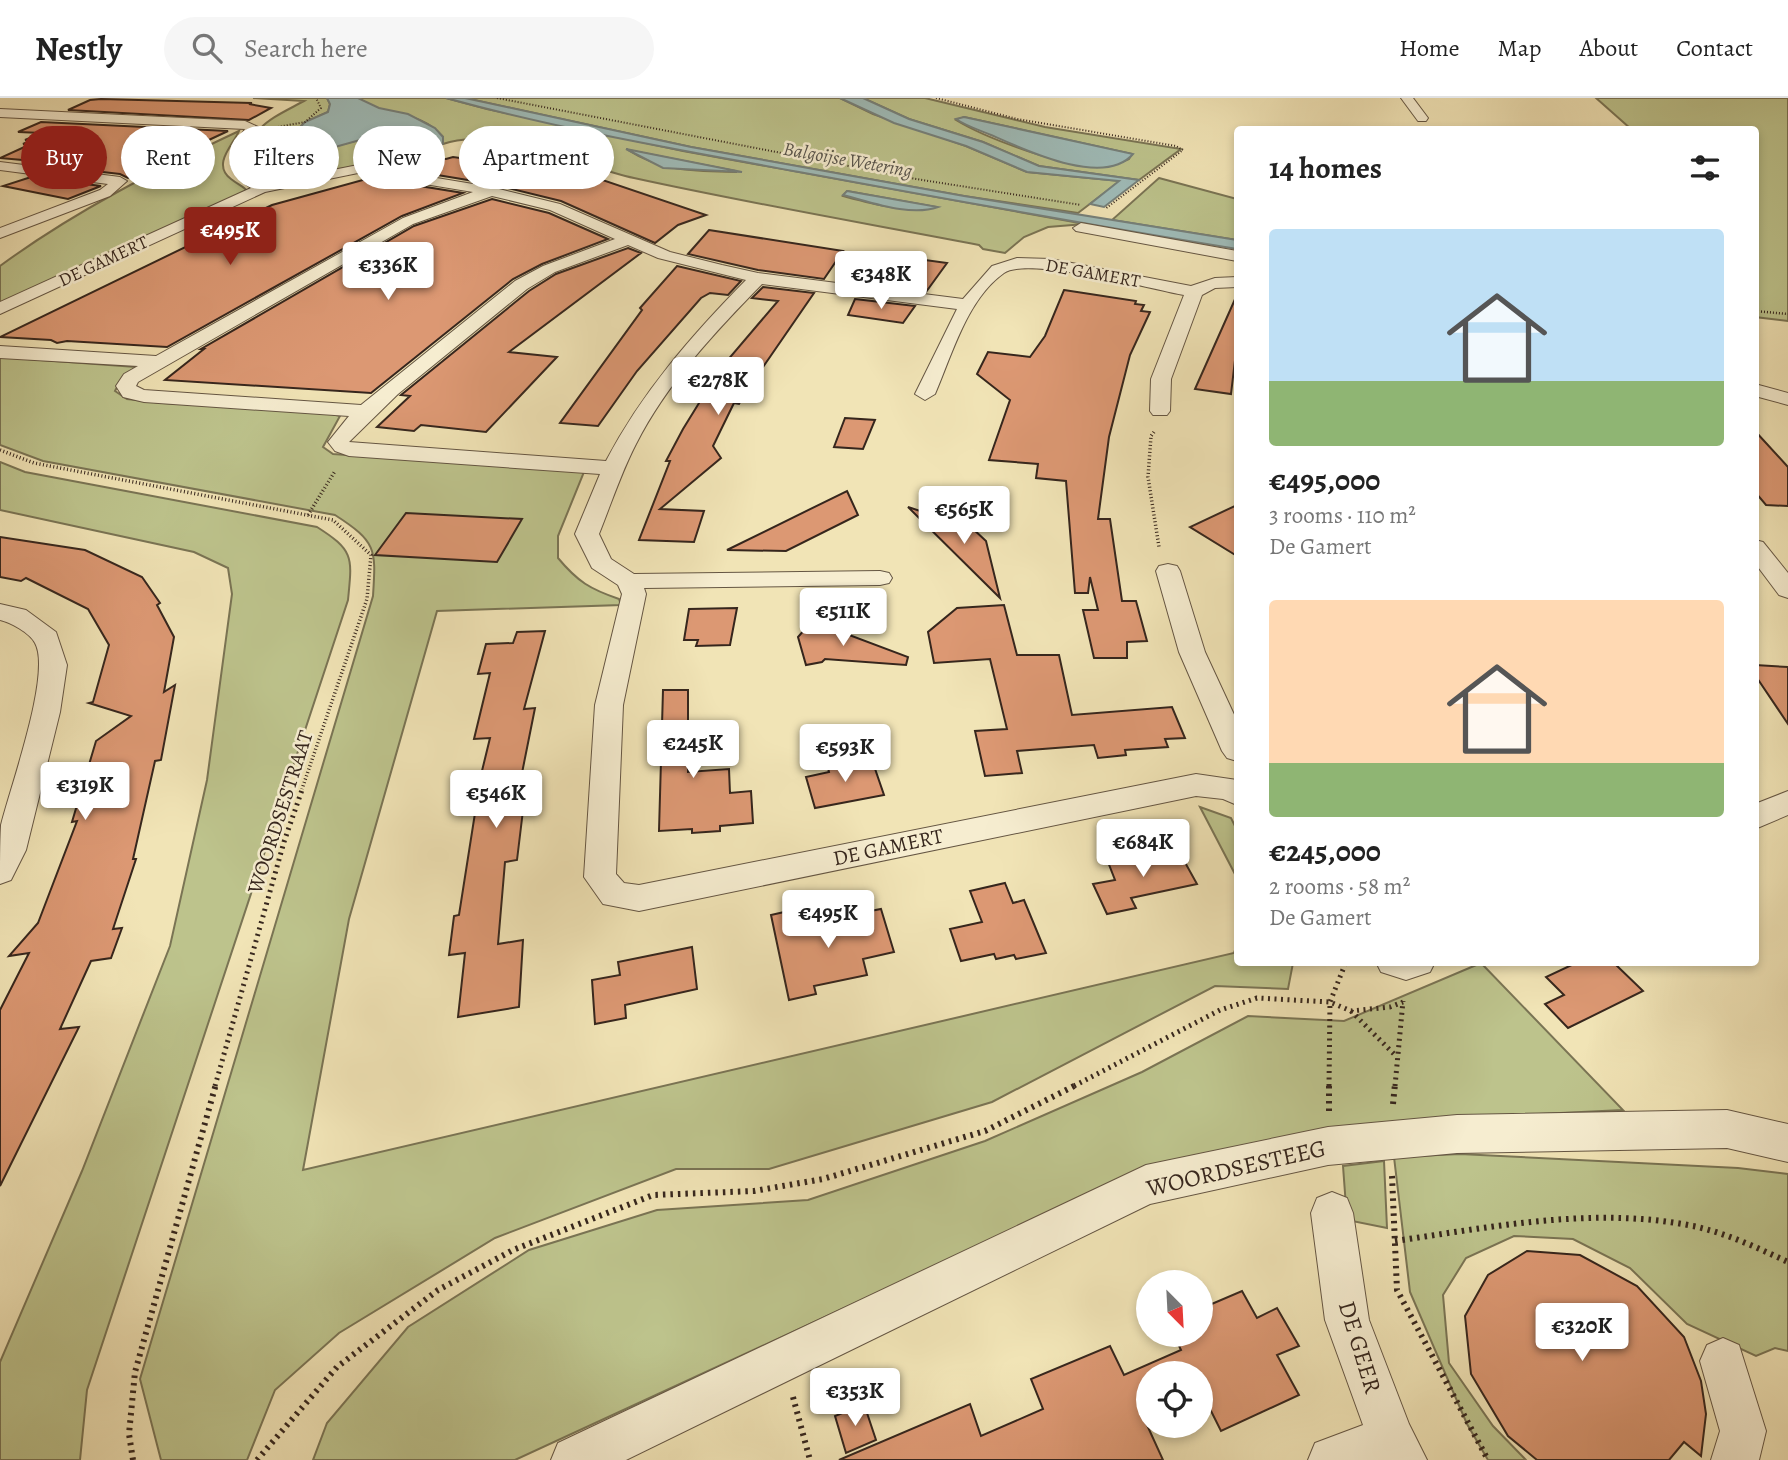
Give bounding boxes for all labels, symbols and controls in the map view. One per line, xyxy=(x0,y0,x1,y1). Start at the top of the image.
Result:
search box xyxy=(164,17,654,80)
text: Nestly xyxy=(35,26,122,71)
icon: search xyxy=(188,29,226,67)
text: Search here xyxy=(244,31,368,66)
text: Home xyxy=(1399,32,1460,64)
text: Map xyxy=(1498,32,1542,64)
text: About xyxy=(1580,32,1638,64)
text: Contact xyxy=(1676,32,1753,64)
chip: Buy xyxy=(21,126,107,189)
chip: Rent xyxy=(121,126,215,189)
chip: Filters xyxy=(229,126,339,189)
chip: New xyxy=(353,126,445,189)
chip: Apartment xyxy=(459,126,614,189)
water label: Balgoijse Wetering xyxy=(781,136,915,184)
text: 14 homes xyxy=(1269,148,1382,188)
icon: filters xyxy=(1686,149,1724,187)
pin: €495K xyxy=(181,208,279,267)
text: €495K xyxy=(200,214,260,245)
street label: DE GAMERT xyxy=(54,230,152,292)
pin: €336K xyxy=(339,242,437,302)
text: €336K xyxy=(359,249,417,280)
pin: €348K xyxy=(832,252,930,311)
street label: DE GAMERT xyxy=(1044,253,1143,293)
text: €348K xyxy=(851,258,911,289)
icon: home xyxy=(1434,275,1560,401)
pin: €278K xyxy=(669,358,767,417)
text: €278K xyxy=(688,364,748,395)
text: €495,000 xyxy=(1269,460,1380,500)
pin: €565K xyxy=(915,486,1013,546)
text: €565K xyxy=(935,493,993,524)
text: 3 rooms · 110 m² xyxy=(1269,500,1416,531)
text: De Gamert xyxy=(1269,531,1372,562)
pin: €511K xyxy=(794,588,892,648)
text: €511K xyxy=(816,595,870,626)
icon: home xyxy=(1434,646,1560,772)
pin: €245K xyxy=(644,720,742,780)
pin: €593K xyxy=(796,724,894,784)
street label: WOORDSESTRAAT xyxy=(240,726,320,898)
text: €245K xyxy=(663,727,723,758)
text: €593K xyxy=(816,731,874,762)
pin: €319K xyxy=(36,762,134,822)
text: €319K xyxy=(56,769,114,800)
pin: €546K xyxy=(447,770,545,830)
text: €546K xyxy=(466,777,526,808)
pin: €684K xyxy=(1094,820,1192,879)
street label: DE GAMERT xyxy=(830,822,946,872)
text: €684K xyxy=(1113,826,1173,857)
text: €245,000 xyxy=(1269,831,1381,871)
text: 2 rooms · 58 m² xyxy=(1269,871,1410,902)
pin: €495K xyxy=(779,890,877,950)
text: €495K xyxy=(798,897,858,928)
text: De Gamert xyxy=(1269,902,1372,933)
street label: WOORDSESTEEG xyxy=(1142,1132,1329,1204)
north arrow xyxy=(1136,1270,1213,1348)
map controls xyxy=(1136,1270,1213,1438)
street label: DE GEER xyxy=(1331,1297,1389,1397)
pin: €320K xyxy=(1533,1304,1631,1363)
text: €320K xyxy=(1552,1310,1612,1341)
button: locate xyxy=(1136,1361,1213,1438)
pin: €353K xyxy=(806,1368,904,1428)
text: €353K xyxy=(826,1375,884,1406)

